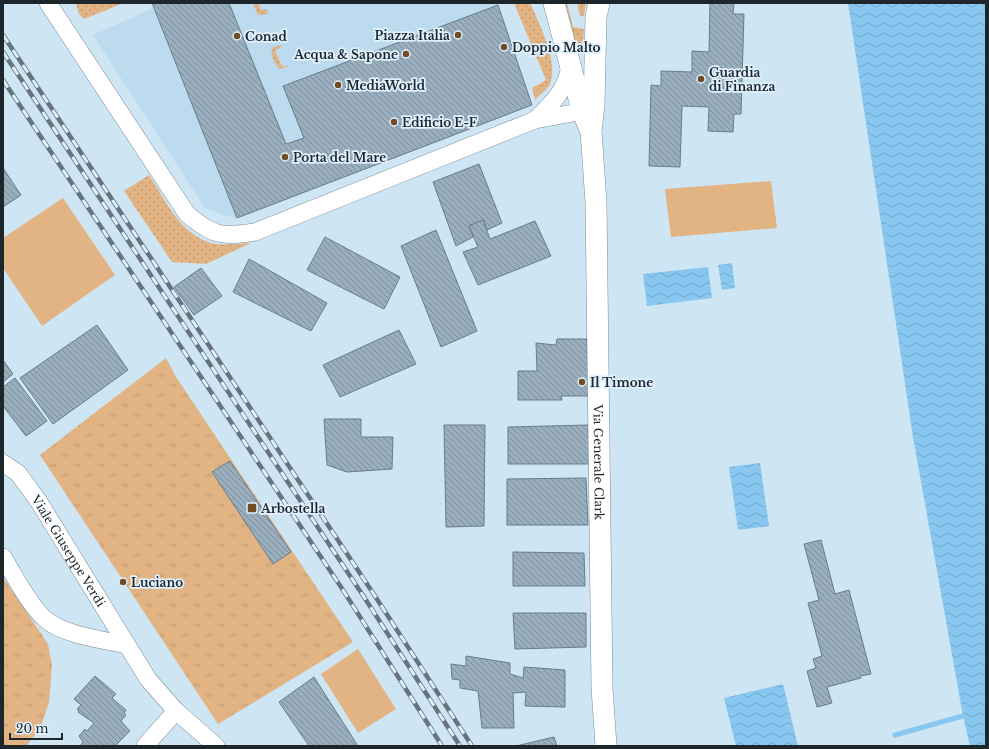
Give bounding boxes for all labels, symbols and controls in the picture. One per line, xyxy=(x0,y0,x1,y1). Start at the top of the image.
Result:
place label: Piazza Italia xyxy=(375,28,450,43)
place label: Conad xyxy=(245,29,287,44)
marker: Piazza Italia xyxy=(453,30,463,40)
marker: Conad xyxy=(232,31,242,41)
place label: Doppio Malto xyxy=(512,40,601,55)
marker: Doppio Malto xyxy=(499,42,509,52)
place label: Acqua & Sapone xyxy=(293,47,398,62)
marker: Acqua & Sapone xyxy=(401,49,411,59)
place label: Guardia di Finanza xyxy=(709,65,776,94)
marker: Guardia di Finanza xyxy=(696,74,706,84)
place label: MediaWorld xyxy=(346,78,426,93)
marker: MediaWorld xyxy=(333,80,343,90)
place label: Edificio E-F xyxy=(402,115,478,130)
marker: Edificio E-F xyxy=(389,117,399,127)
place label: Porta del Mare xyxy=(293,150,386,165)
marker: Porta del Mare xyxy=(280,152,290,162)
place label: Il Timone xyxy=(590,375,653,390)
marker: Il Timone xyxy=(577,377,587,387)
street label: Via Generale Clark xyxy=(591,403,607,521)
street label: Viale Giuseppe Verdi xyxy=(28,491,109,609)
place label: Arbostella xyxy=(260,501,325,516)
marker: Arbostella xyxy=(246,502,258,514)
place label: Luciano xyxy=(131,575,183,590)
marker: Luciano xyxy=(118,577,128,587)
scale bar xyxy=(10,715,62,741)
text: 20 m xyxy=(16,721,48,736)

